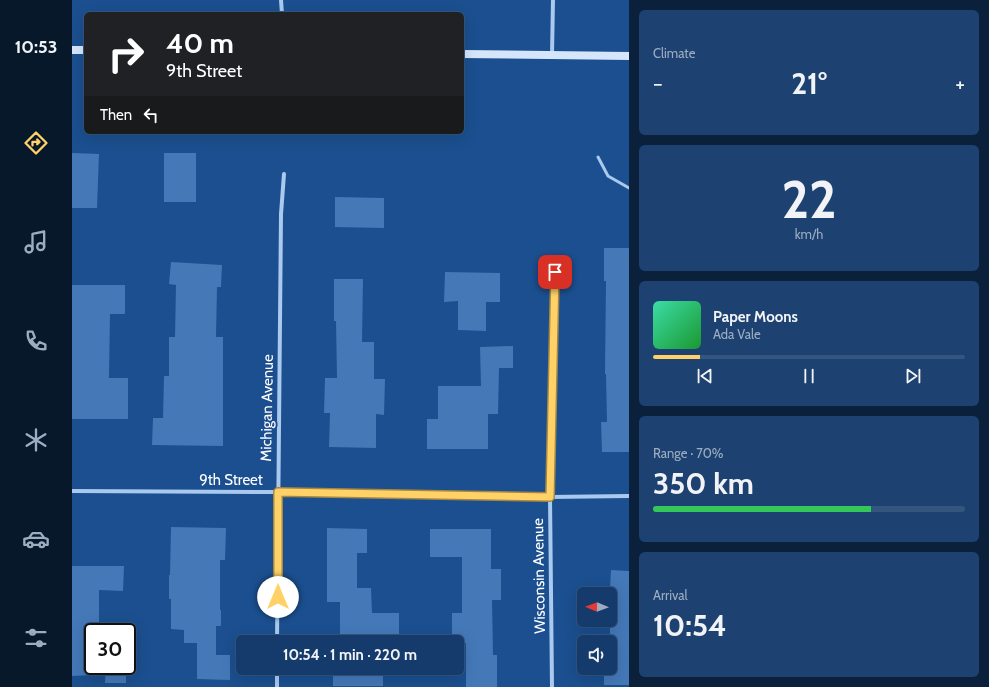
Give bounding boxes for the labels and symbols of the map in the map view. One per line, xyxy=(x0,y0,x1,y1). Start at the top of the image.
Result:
pin xyxy=(538,255,572,289)
street label: Michigan Avenue xyxy=(257,354,277,462)
street label: 9th Street xyxy=(199,471,263,489)
street label: Wisconsin Avenue xyxy=(529,518,549,634)
position arrow xyxy=(257,576,299,618)
north arrow xyxy=(577,587,617,627)
speed limit sign: 30 xyxy=(84,623,136,675)

